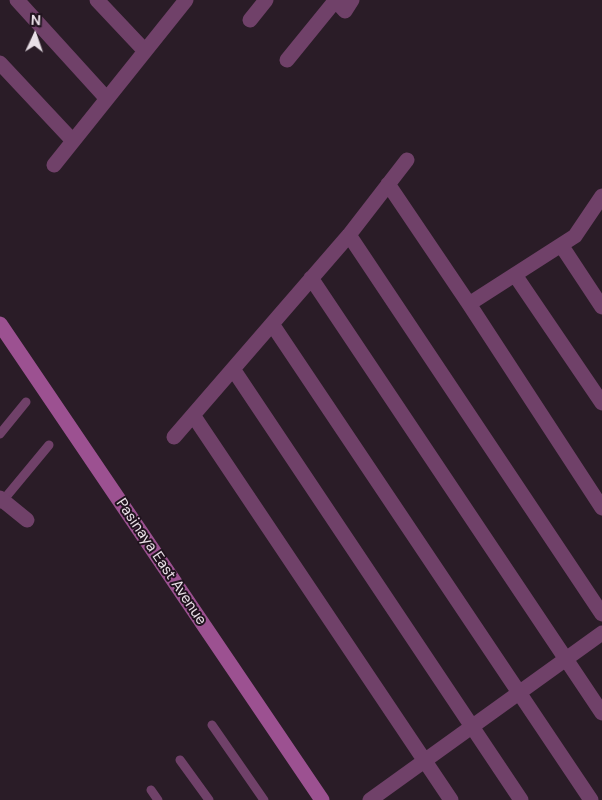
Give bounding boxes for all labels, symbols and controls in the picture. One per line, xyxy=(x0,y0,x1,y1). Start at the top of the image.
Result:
north arrow xyxy=(10,10,60,60)
text: N xyxy=(30,11,41,29)
street label: Pasinaya East Avenue xyxy=(112,495,210,629)

